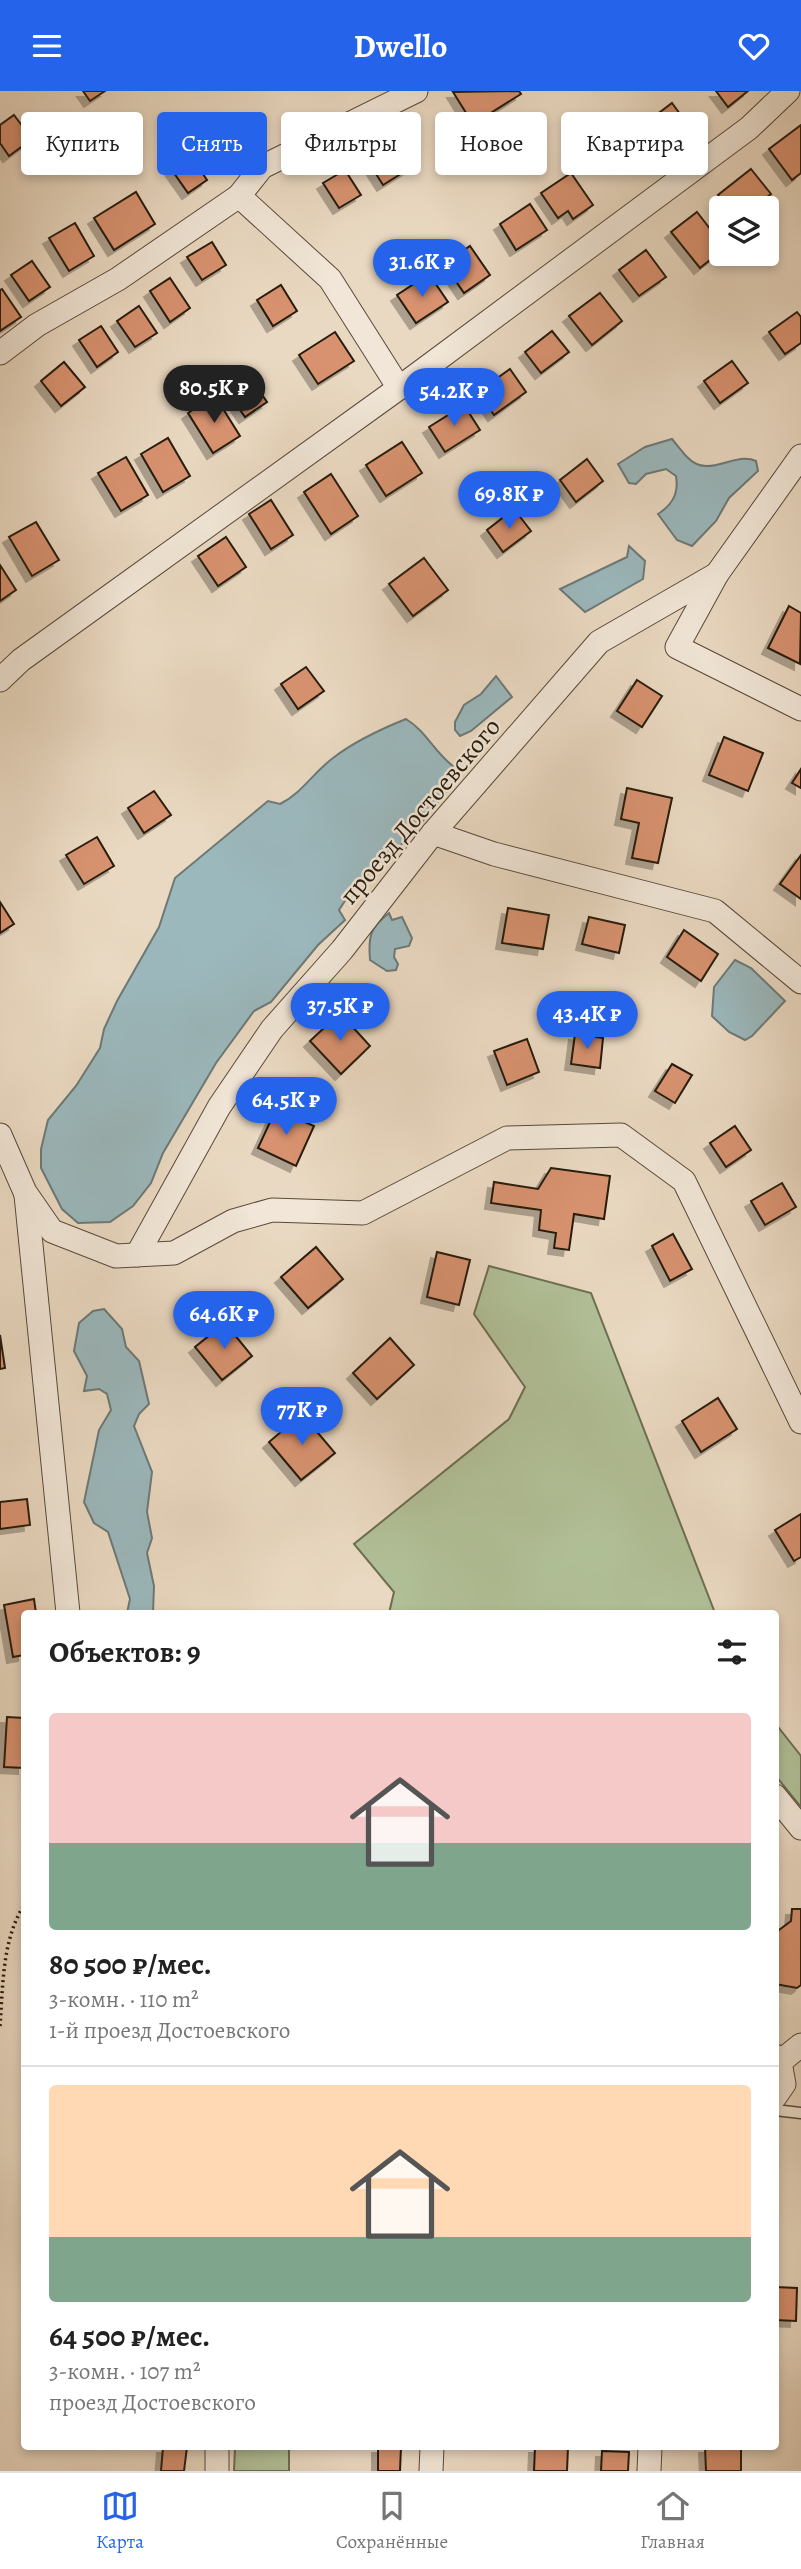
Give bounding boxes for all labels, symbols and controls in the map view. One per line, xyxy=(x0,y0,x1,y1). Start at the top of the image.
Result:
text: Dwello xyxy=(354,24,447,68)
icon: menu xyxy=(28,27,66,65)
icon: heart xyxy=(735,27,773,65)
chip: Купить xyxy=(21,112,143,175)
chip: Снять xyxy=(157,112,267,175)
chip: Фильтры xyxy=(281,112,421,175)
chip: Новое xyxy=(435,112,547,175)
chip: Квартира xyxy=(561,112,708,175)
map controls xyxy=(709,196,779,266)
button: layers xyxy=(709,196,779,266)
pin: 31.6K ₽ xyxy=(357,239,487,299)
text: 31.6K ₽ xyxy=(389,246,455,277)
pin: 80.5K ₽ xyxy=(149,365,279,425)
pin: 54.2K ₽ xyxy=(389,369,519,428)
text: 80.5K ₽ xyxy=(179,372,249,403)
text: 54.2K ₽ xyxy=(420,375,488,406)
pin: 69.8K ₽ xyxy=(444,471,574,531)
text: 69.8K ₽ xyxy=(474,478,544,509)
street label: проезд Достоевского xyxy=(331,710,509,912)
pin: 37.5K ₽ xyxy=(275,983,405,1043)
text: 37.5K ₽ xyxy=(307,990,373,1021)
pin: 43.4K ₽ xyxy=(522,991,652,1051)
text: 43.4K ₽ xyxy=(553,998,621,1029)
pin: 64.5K ₽ xyxy=(221,1077,351,1137)
text: 64.5K ₽ xyxy=(252,1084,320,1115)
pin: 64.6K ₽ xyxy=(159,1291,289,1351)
text: 64.6K ₽ xyxy=(189,1298,259,1329)
pin: 77K ₽ xyxy=(253,1387,351,1447)
text: 77K ₽ xyxy=(277,1394,327,1425)
text: Объектов: 9 xyxy=(49,1632,201,1672)
icon: filters xyxy=(713,1633,751,1671)
icon: home xyxy=(337,1759,463,1885)
text: 80 500 ₽/мес. xyxy=(49,1944,212,1984)
text: 3-комн. · 110 m² xyxy=(49,1984,199,2015)
text: 1-й проезд Достоевского xyxy=(49,2015,291,2046)
icon: home xyxy=(337,2131,463,2257)
text: 64 500 ₽/мес. xyxy=(49,2316,210,2356)
text: 3-комн. · 107 m² xyxy=(49,2356,200,2387)
text: проезд Достоевского xyxy=(49,2387,256,2418)
tab: Карта xyxy=(96,2487,144,2555)
tab: Сохранённые xyxy=(336,2487,448,2555)
tab: Главная xyxy=(640,2487,705,2555)

